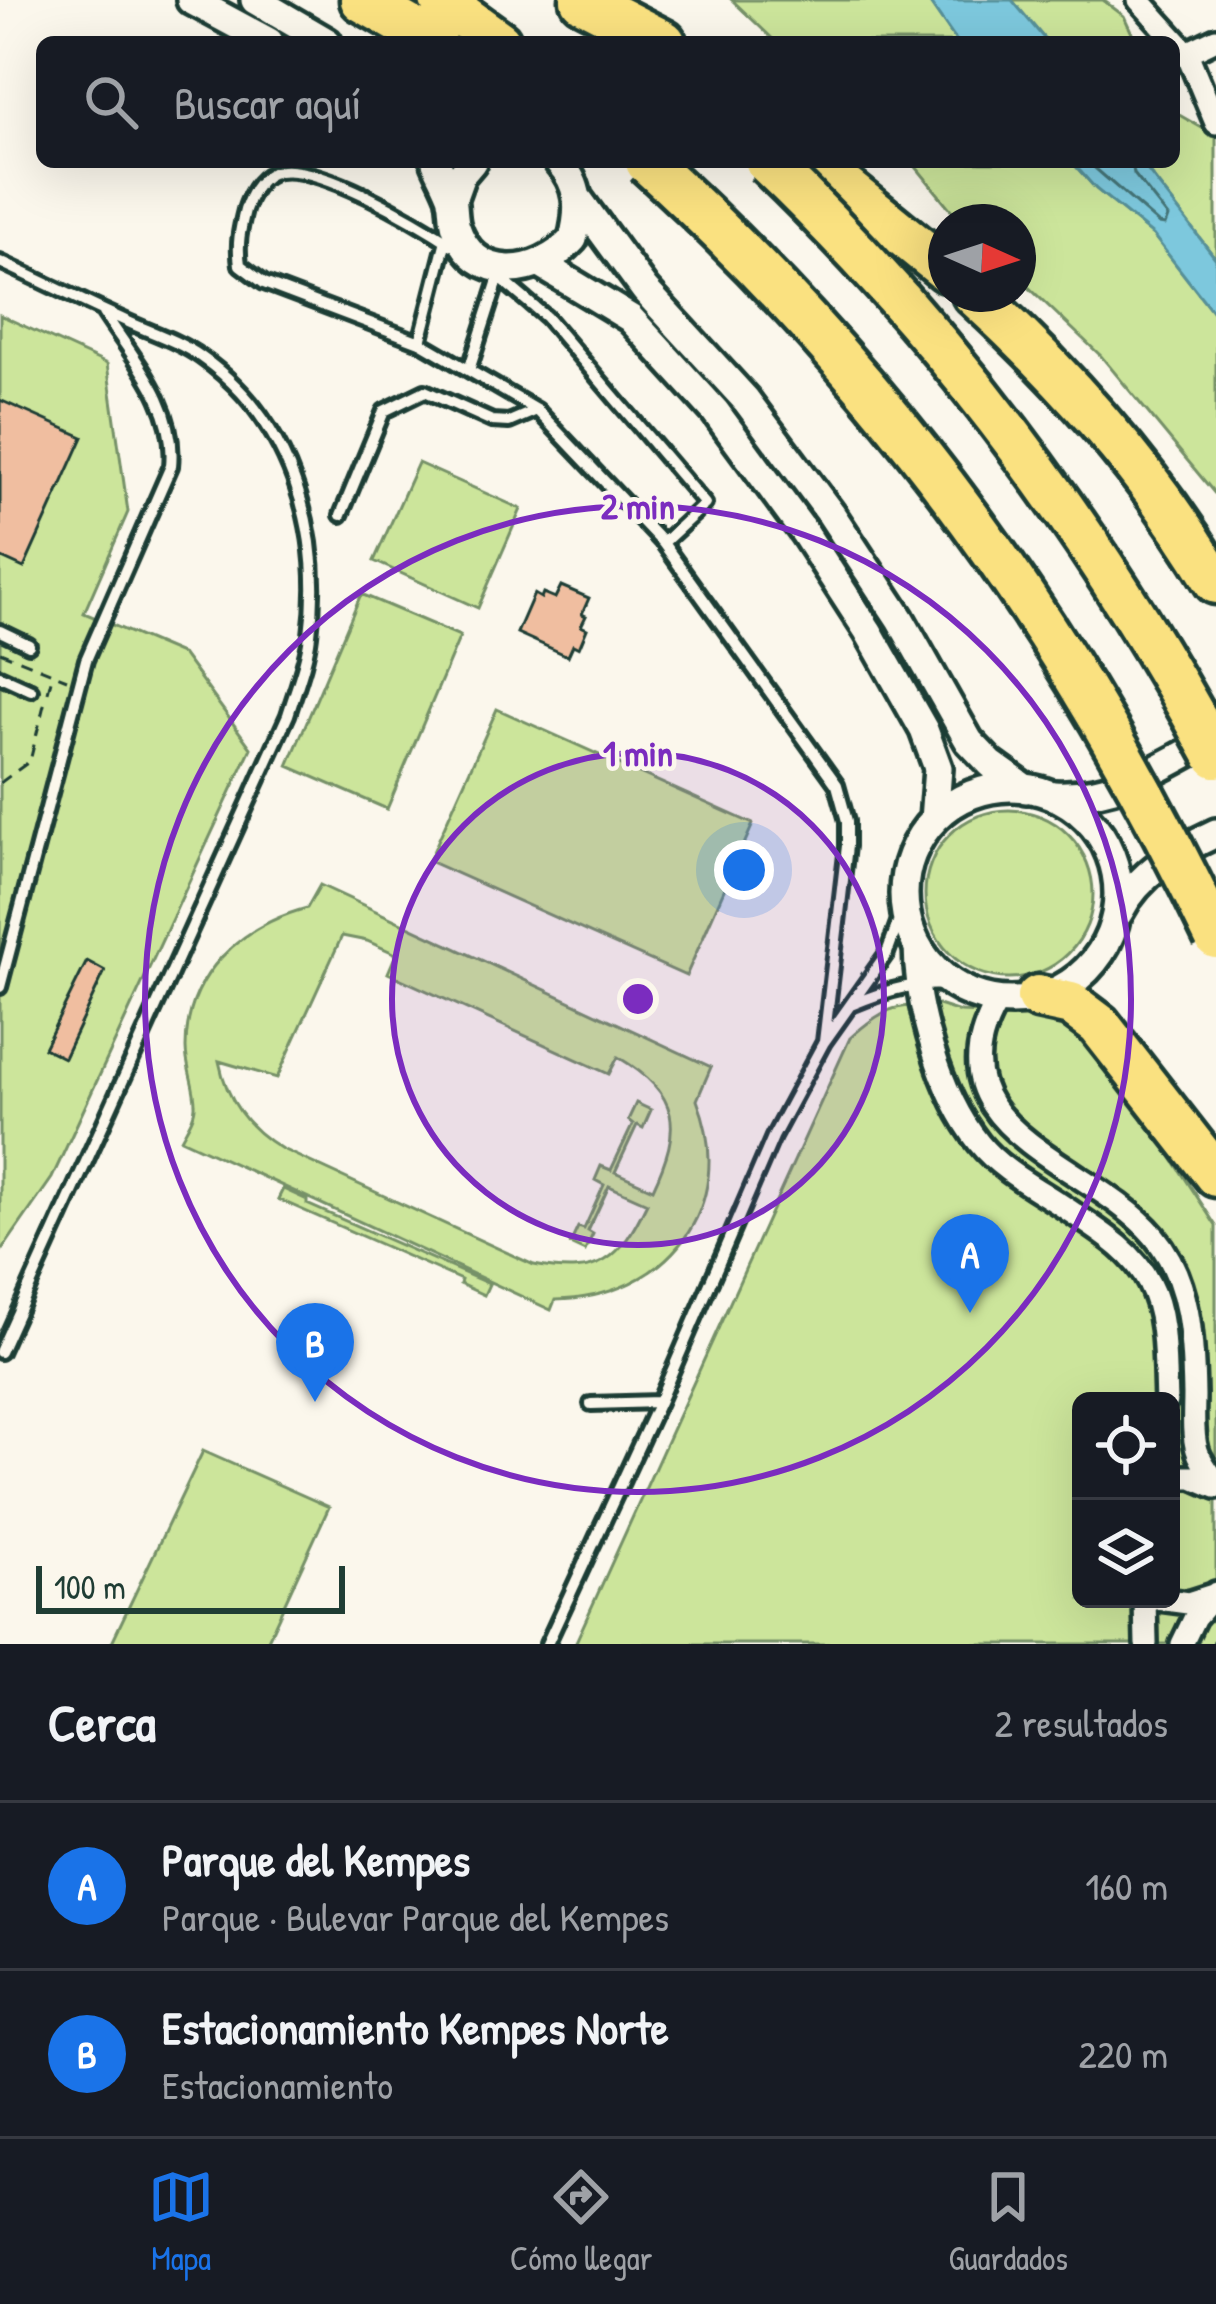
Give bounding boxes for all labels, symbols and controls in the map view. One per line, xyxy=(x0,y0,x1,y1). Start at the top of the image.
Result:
search box xyxy=(36,36,1180,168)
icon: search xyxy=(78,69,144,135)
text: Buscar aquí xyxy=(174,72,361,133)
north arrow xyxy=(928,204,1036,312)
text: 2 min xyxy=(601,481,675,530)
text: 1 min xyxy=(603,728,673,777)
your location xyxy=(714,840,774,900)
centre of rings xyxy=(617,978,659,1020)
pin: A xyxy=(931,1214,1009,1313)
pin: B xyxy=(276,1303,354,1402)
map controls xyxy=(1072,1392,1180,1608)
button: locate xyxy=(1072,1392,1180,1500)
button: layers xyxy=(1072,1500,1180,1608)
scale bar xyxy=(36,1560,345,1613)
text: 100 m xyxy=(54,1565,126,1609)
text: Cerca xyxy=(48,1688,156,1757)
text: 2 resultados xyxy=(995,1696,1168,1749)
text: Parque del Kempes xyxy=(162,1829,470,1890)
text: A xyxy=(77,1859,97,1912)
text: 160 m xyxy=(1085,1859,1168,1912)
text: Parque · Bulevar Parque del Kempes xyxy=(162,1890,669,1943)
text: Estacionamiento Kempes Norte xyxy=(162,1997,669,2058)
text: B xyxy=(77,2027,97,2080)
text: 220 m xyxy=(1079,2027,1168,2080)
text: Estacionamiento xyxy=(162,2058,393,2111)
tab: Mapa xyxy=(148,2164,214,2280)
tab: Cómo llegar xyxy=(510,2164,653,2280)
tab: Guardados xyxy=(949,2164,1068,2280)

